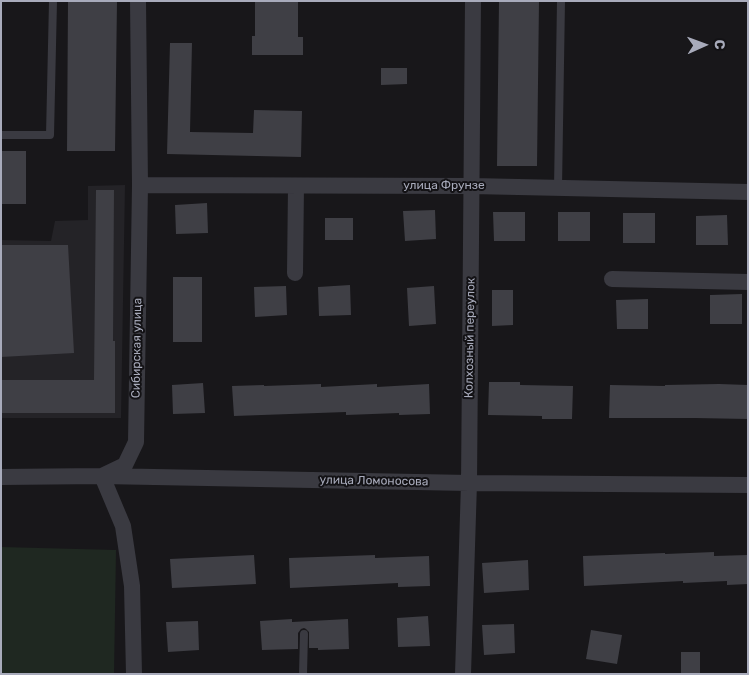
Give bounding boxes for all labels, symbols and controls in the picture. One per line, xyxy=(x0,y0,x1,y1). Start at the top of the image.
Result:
north arrow xyxy=(679,20,729,70)
text: С xyxy=(711,39,728,50)
street label: улица Фрунзе xyxy=(403,179,485,193)
street label: Колхозный переулок xyxy=(462,278,478,398)
street label: Сибирская улица xyxy=(129,298,145,398)
street label: улица Ломоносова xyxy=(319,473,429,489)

